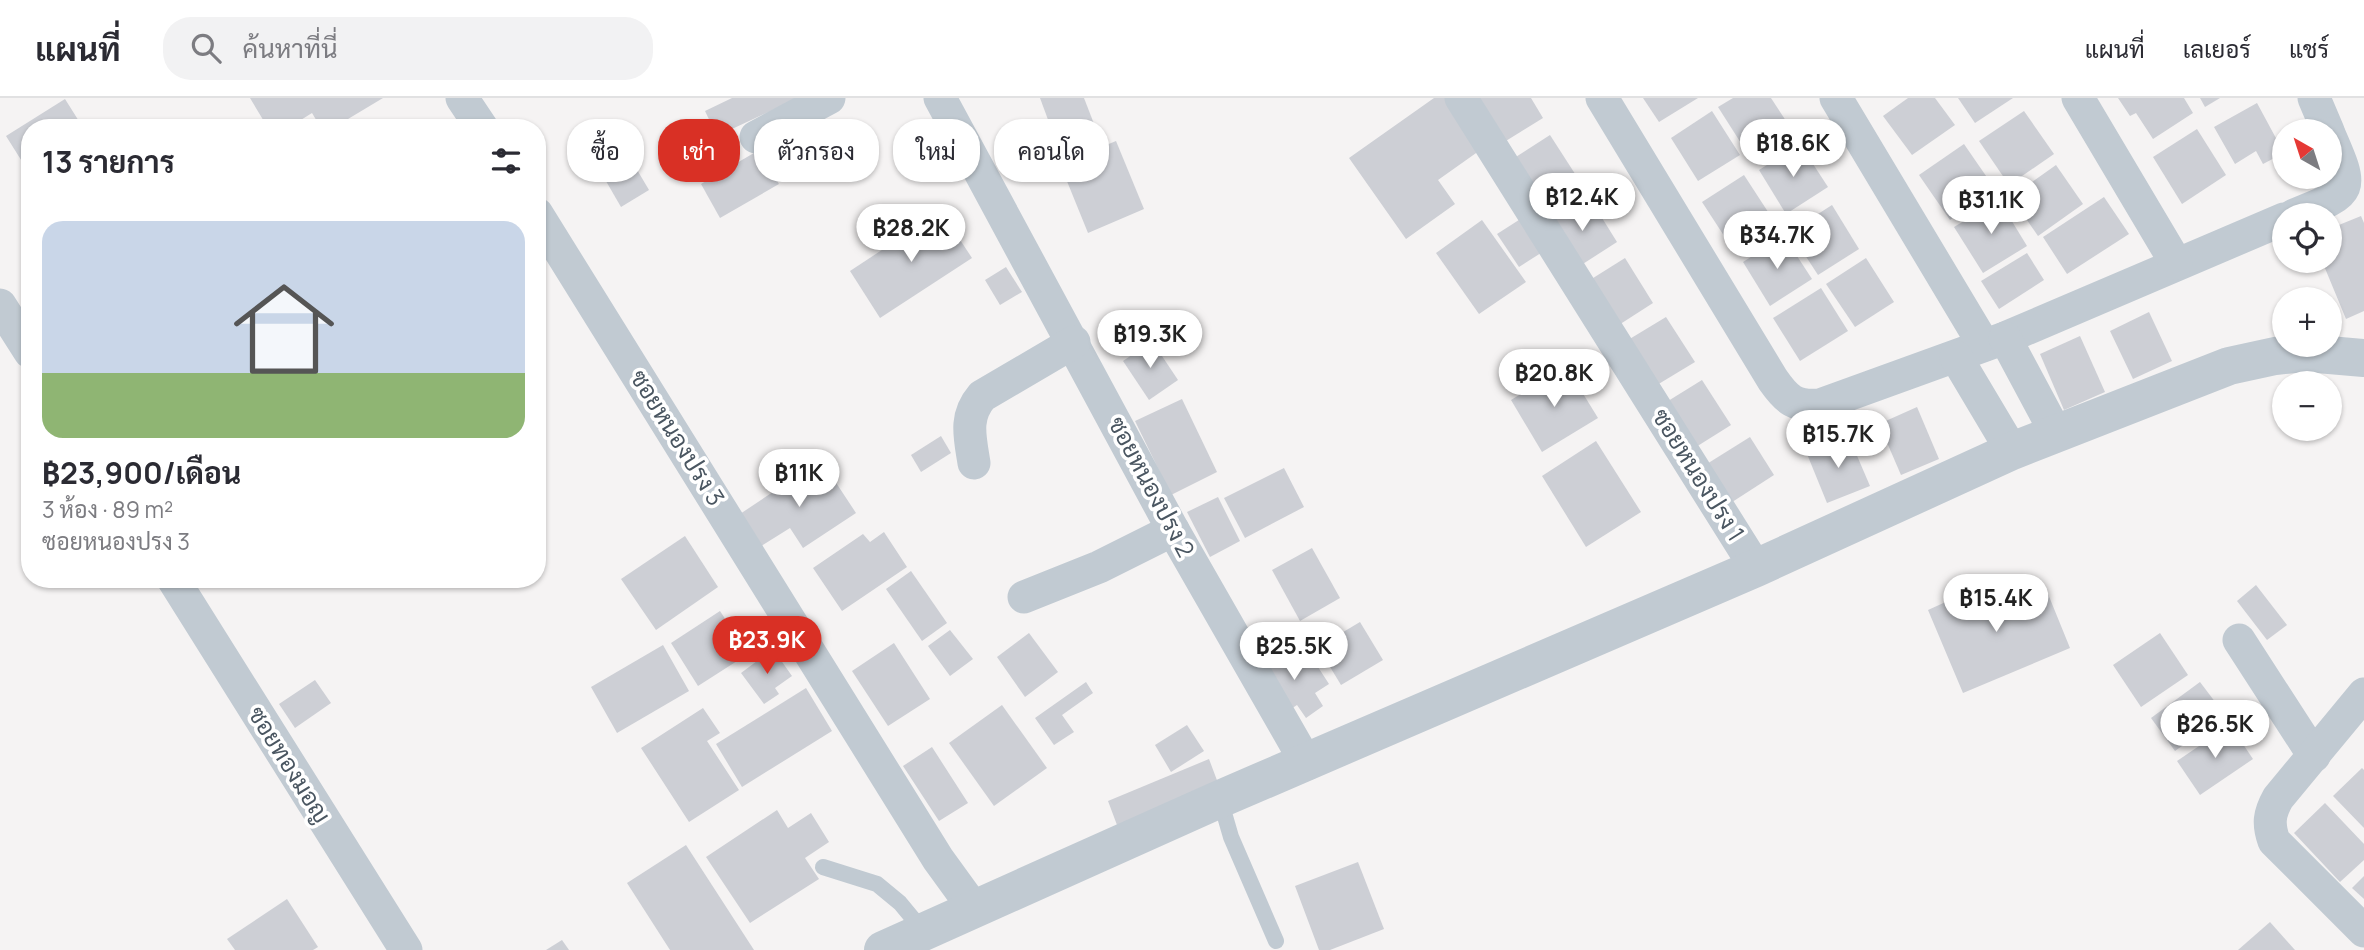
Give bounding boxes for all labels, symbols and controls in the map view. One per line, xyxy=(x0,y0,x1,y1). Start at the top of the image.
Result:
search box xyxy=(163,17,653,80)
text: แผนที่ xyxy=(35,26,121,71)
icon: search xyxy=(187,29,225,67)
text: ค้นหาที่นี่ xyxy=(243,30,338,66)
text: แผนที่ xyxy=(2085,32,2145,65)
text: เลเยอร์ xyxy=(2183,32,2251,65)
text: แชร์ xyxy=(2289,32,2329,65)
chip: ซื้อ xyxy=(567,119,644,182)
chip: เช่า xyxy=(658,119,740,182)
chip: ตัวกรอง xyxy=(754,119,879,182)
chip: ใหม่ xyxy=(893,119,980,182)
chip: คอนโด xyxy=(994,119,1109,182)
north arrow xyxy=(2272,119,2342,189)
map controls xyxy=(2272,119,2342,441)
pin: ฿18.6K xyxy=(1736,120,1850,179)
text: ฿18.6K xyxy=(1756,126,1830,158)
text: 13 รายการ xyxy=(42,141,175,182)
icon: filters xyxy=(487,142,525,180)
pin: ฿12.4K xyxy=(1525,174,1639,233)
pin: ฿31.1K xyxy=(1934,176,2048,236)
text: ฿12.4K xyxy=(1545,180,1619,212)
text: ฿31.1K xyxy=(1958,183,2024,215)
button: locate xyxy=(2272,203,2342,273)
pin: ฿28.2K xyxy=(854,204,968,264)
text: ฿28.2K xyxy=(872,211,950,243)
pin: ฿34.7K xyxy=(1720,212,1834,271)
text: ฿34.7K xyxy=(1740,218,1814,250)
icon: home xyxy=(221,266,347,392)
button: + xyxy=(2272,287,2342,357)
pin: ฿19.3K xyxy=(1093,310,1207,370)
text: ฿19.3K xyxy=(1113,317,1187,349)
pin: ฿20.8K xyxy=(1497,350,1611,409)
text: ฿20.8K xyxy=(1515,356,1593,388)
street label: ซอยหนองปรง 3 xyxy=(623,363,733,511)
button: − xyxy=(2272,371,2342,441)
street label: ซอยหนองปรง 1 xyxy=(1645,402,1753,547)
street label: ซอยหนองปรง 2 xyxy=(1101,410,1203,562)
pin: ฿15.7K xyxy=(1781,410,1895,470)
text: ฿15.7K xyxy=(1802,417,1874,449)
pin: ฿11K xyxy=(758,450,840,509)
text: ฿23,900/เดือน xyxy=(42,452,241,493)
text: ฿11K xyxy=(775,456,823,488)
text: 3 ห้อง · 89 m² xyxy=(42,493,173,525)
text: ซอยหนองปรง 3 xyxy=(42,525,190,557)
pin: ฿15.4K xyxy=(1939,574,2053,634)
text: ฿15.4K xyxy=(1959,581,2033,613)
pin: ฿23.9K xyxy=(710,616,824,676)
pin: ฿25.5K xyxy=(1237,622,1351,682)
text: ฿23.9K xyxy=(728,623,806,655)
text: ฿25.5K xyxy=(1256,629,1332,661)
street label: ซอยทองมอญ xyxy=(241,699,339,829)
pin: ฿26.5K xyxy=(2158,700,2272,760)
text: ฿26.5K xyxy=(2176,707,2254,739)

